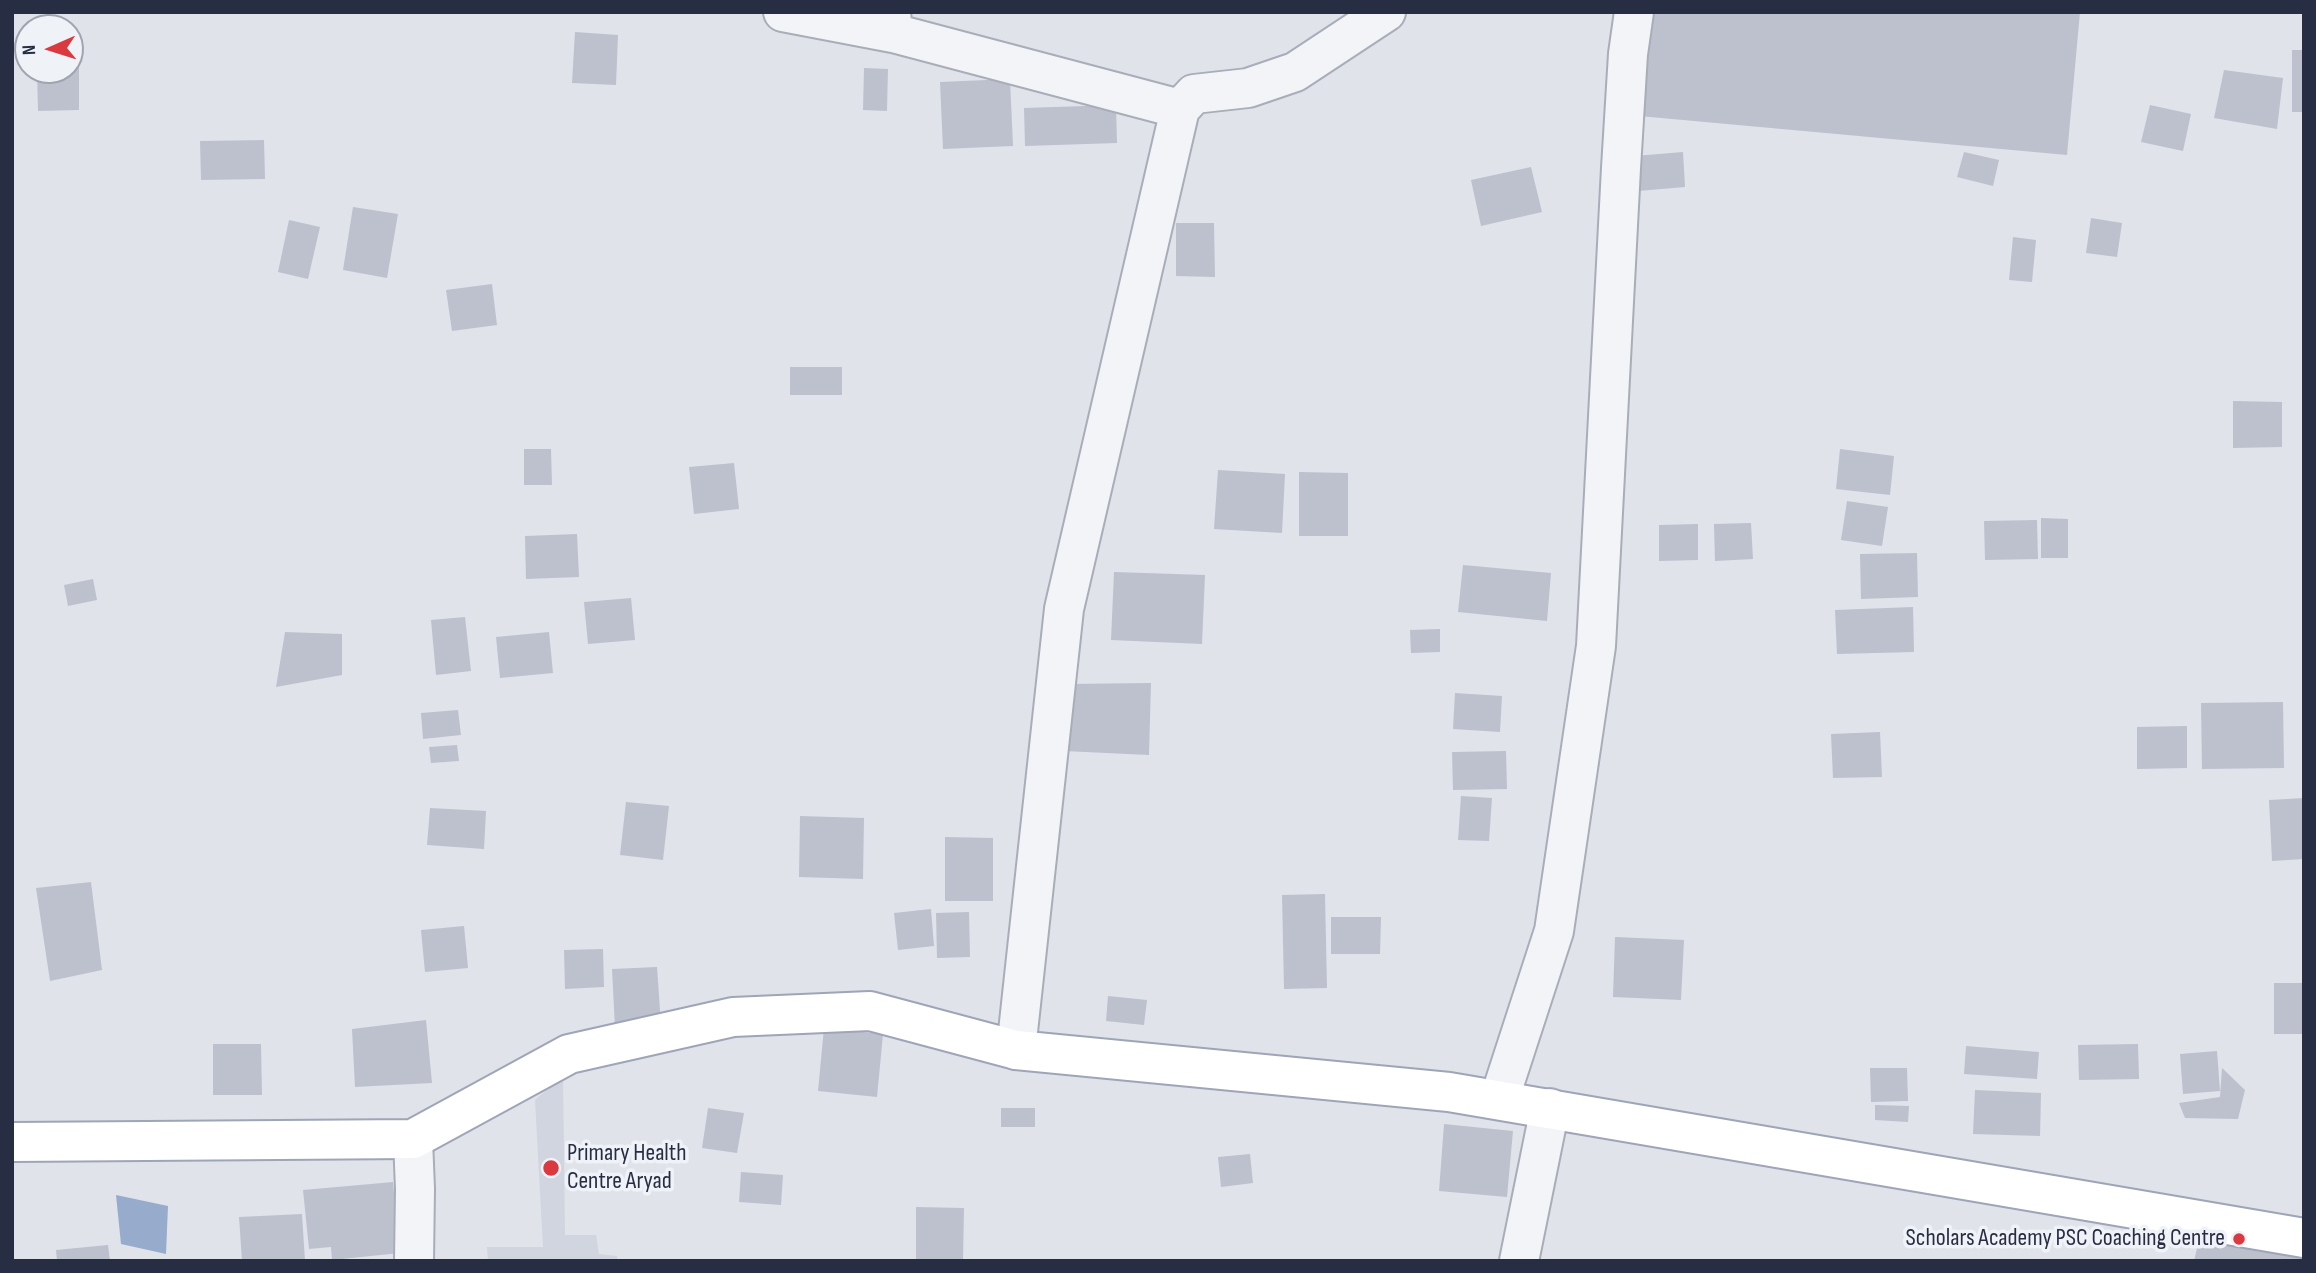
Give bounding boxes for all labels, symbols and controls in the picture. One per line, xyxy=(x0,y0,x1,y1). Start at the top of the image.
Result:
north arrow xyxy=(14,14,84,84)
text: N xyxy=(18,44,41,56)
place label: Primary Health Centre Aryad xyxy=(567,1140,686,1196)
marker: Primary Health Centre Aryad xyxy=(541,1158,561,1178)
place label: Scholars Academy PSC Coaching Centre xyxy=(1906,1225,2225,1253)
marker: Scholars Academy PSC Coaching Centre xyxy=(2231,1231,2247,1247)

